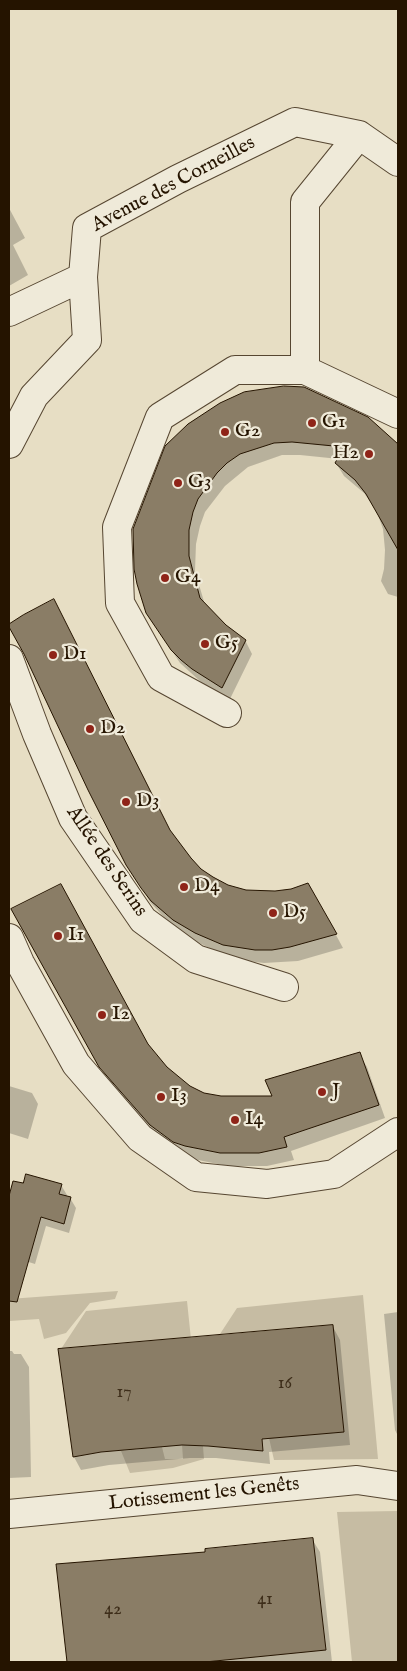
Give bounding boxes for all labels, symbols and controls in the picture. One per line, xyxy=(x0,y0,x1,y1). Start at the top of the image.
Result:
street label: Avenue des Corneilles xyxy=(88,132,260,238)
place label: G1 xyxy=(322,411,345,435)
marker: G1 xyxy=(306,417,318,429)
place label: G2 xyxy=(235,420,260,444)
marker: G2 xyxy=(219,426,231,438)
place label: H2 xyxy=(332,442,359,466)
marker: H2 xyxy=(363,448,375,460)
place label: G3 xyxy=(188,471,211,495)
marker: G3 xyxy=(172,477,184,489)
place label: G4 xyxy=(175,566,201,590)
marker: G4 xyxy=(159,572,171,584)
place label: G5 xyxy=(215,632,238,656)
marker: G5 xyxy=(199,638,211,650)
place label: D1 xyxy=(63,643,87,667)
marker: D1 xyxy=(47,649,59,661)
place label: D2 xyxy=(100,717,125,741)
marker: D2 xyxy=(84,723,96,735)
place label: D3 xyxy=(136,790,160,814)
marker: D3 xyxy=(120,796,132,808)
street label: Allée des Serins xyxy=(60,802,152,922)
place label: D4 xyxy=(194,875,220,899)
marker: D4 xyxy=(178,881,190,893)
place label: D5 xyxy=(283,901,306,925)
marker: D5 xyxy=(267,907,279,919)
place label: I1 xyxy=(68,924,84,948)
marker: I1 xyxy=(52,930,64,942)
place label: I2 xyxy=(112,1003,130,1027)
marker: I2 xyxy=(96,1009,108,1021)
place label: J xyxy=(332,1080,340,1104)
place label: I3 xyxy=(171,1085,187,1109)
marker: J xyxy=(316,1086,328,1098)
marker: I3 xyxy=(155,1091,167,1103)
place label: I4 xyxy=(245,1108,263,1132)
marker: I4 xyxy=(229,1114,241,1126)
house number: 16 xyxy=(278,1373,292,1395)
house number: 17 xyxy=(116,1382,132,1404)
street label: Lotissement les Genêts xyxy=(107,1473,301,1517)
house number: 41 xyxy=(257,1589,273,1611)
house number: 42 xyxy=(104,1599,122,1621)

